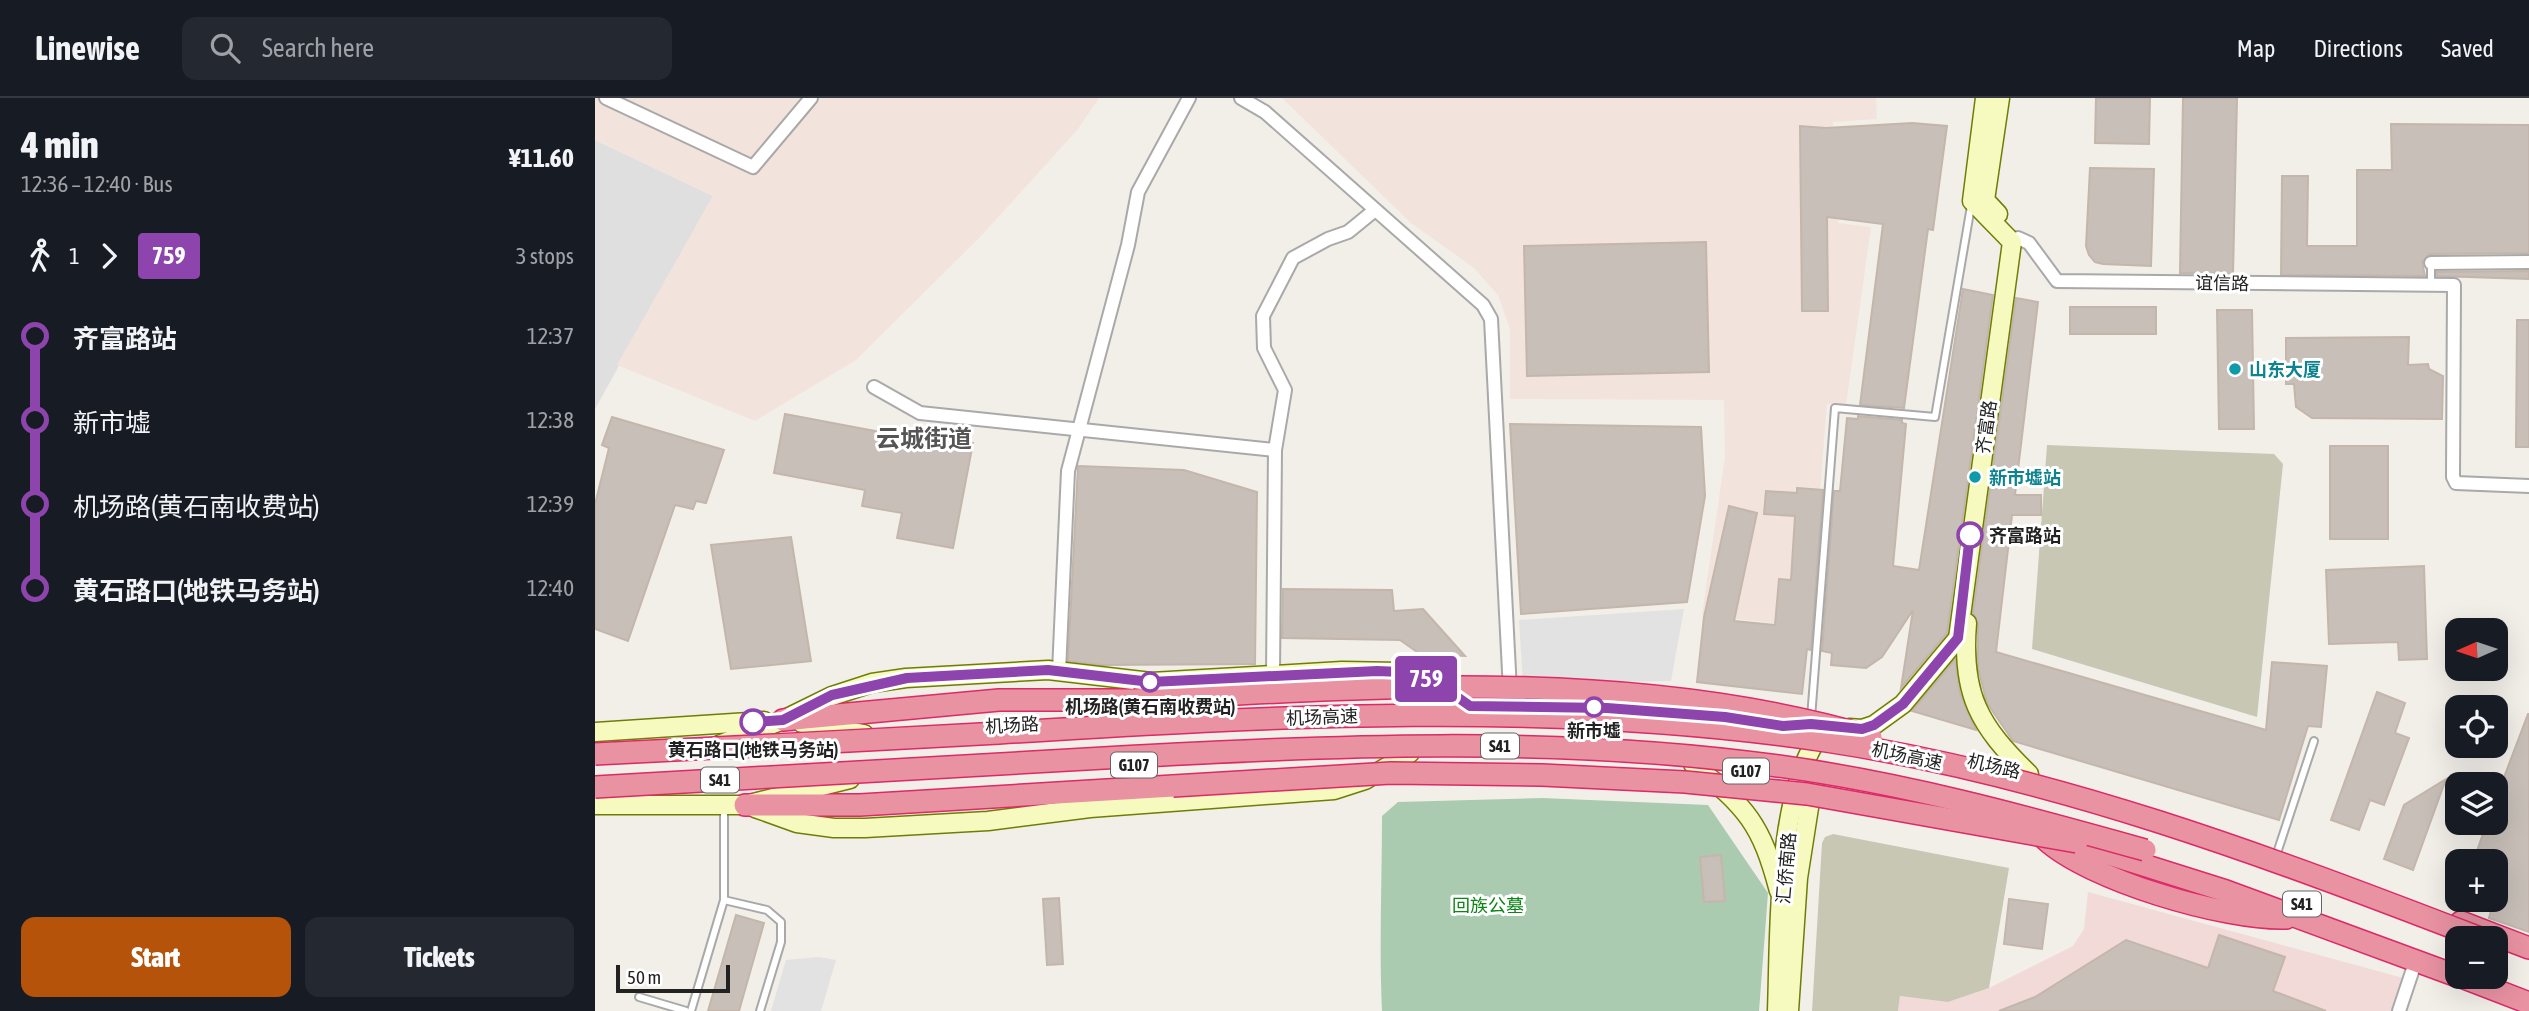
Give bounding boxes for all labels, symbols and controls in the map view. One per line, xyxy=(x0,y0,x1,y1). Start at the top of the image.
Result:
search box xyxy=(182,17,672,80)
text: Linewise xyxy=(35,29,140,67)
icon: search xyxy=(206,29,244,67)
text: Search here xyxy=(262,33,374,63)
text: Map xyxy=(2237,35,2275,62)
text: Directions xyxy=(2313,35,2403,62)
text: Saved xyxy=(2441,35,2494,62)
text: 4 min xyxy=(21,123,99,166)
text: ¥11.60 xyxy=(509,143,574,173)
text: 12:36 – 12:40 · Bus xyxy=(21,171,173,197)
icon: walk xyxy=(21,237,59,275)
icon: forward xyxy=(90,237,128,275)
text: 759 xyxy=(152,242,186,269)
text: 1 xyxy=(69,243,80,269)
text: 3 stops xyxy=(516,243,574,269)
street label: 谊信路 xyxy=(2195,272,2249,294)
text: 12:37 xyxy=(527,323,574,349)
text: 齐富路站 xyxy=(73,324,177,354)
place label: 山东大厦 xyxy=(2249,359,2321,380)
marker: 山东大厦 xyxy=(2227,361,2243,377)
street label: 齐富路 xyxy=(1972,399,2000,455)
text: 12:38 xyxy=(527,407,574,433)
text: 新市墟 xyxy=(73,408,151,438)
district label: 云城街道 xyxy=(876,425,972,452)
place label: 新市墟站 xyxy=(1989,467,2061,488)
marker: 新市墟站 xyxy=(1967,469,1983,485)
text: 12:39 xyxy=(527,491,574,517)
text: 机场路(黄石南收费站) xyxy=(73,492,319,522)
marker: 齐富路站 xyxy=(1957,522,1983,548)
place label: 齐富路站 xyxy=(1989,525,2061,546)
text: 12:40 xyxy=(527,575,574,601)
text: 黄石路口(地铁马务站) xyxy=(73,576,319,606)
north arrow xyxy=(2445,618,2508,681)
map controls xyxy=(2445,618,2508,989)
line badge: 759 xyxy=(1386,656,1466,702)
text: 759 xyxy=(1409,665,1443,692)
marker: 机场路(黄石南收费站) xyxy=(1140,672,1160,692)
button: locate xyxy=(2445,695,2508,758)
place label: 机场路(黄石南收费站) xyxy=(1065,696,1235,717)
marker: 新市墟 xyxy=(1584,697,1604,717)
street label: 机场高速 xyxy=(1286,705,1358,729)
marker: 黄石路口(地铁马务站) xyxy=(740,709,766,735)
street label: 机场路 xyxy=(984,713,1040,737)
place label: 新市墟 xyxy=(1567,720,1621,741)
road number: S41 xyxy=(1481,734,1519,758)
street label: 机场高速 xyxy=(1870,738,1944,774)
place label: 黄石路口(地铁马务站) xyxy=(668,739,838,760)
street label: 机场路 xyxy=(1965,750,2023,782)
road number: G107 xyxy=(1111,752,1157,778)
road number: G107 xyxy=(1723,758,1769,784)
road number: S41 xyxy=(701,768,739,792)
button: layers xyxy=(2445,772,2508,835)
street label: 汇侨南路 xyxy=(1772,831,1800,905)
button: + xyxy=(2445,849,2508,912)
road number: S41 xyxy=(2283,891,2321,916)
park label: 回族公墓 xyxy=(1452,895,1524,916)
button: Start xyxy=(21,917,291,997)
button: Tickets xyxy=(305,917,574,997)
button: − xyxy=(2445,926,2508,989)
scale bar xyxy=(616,962,730,994)
text: 50 m xyxy=(627,966,661,988)

